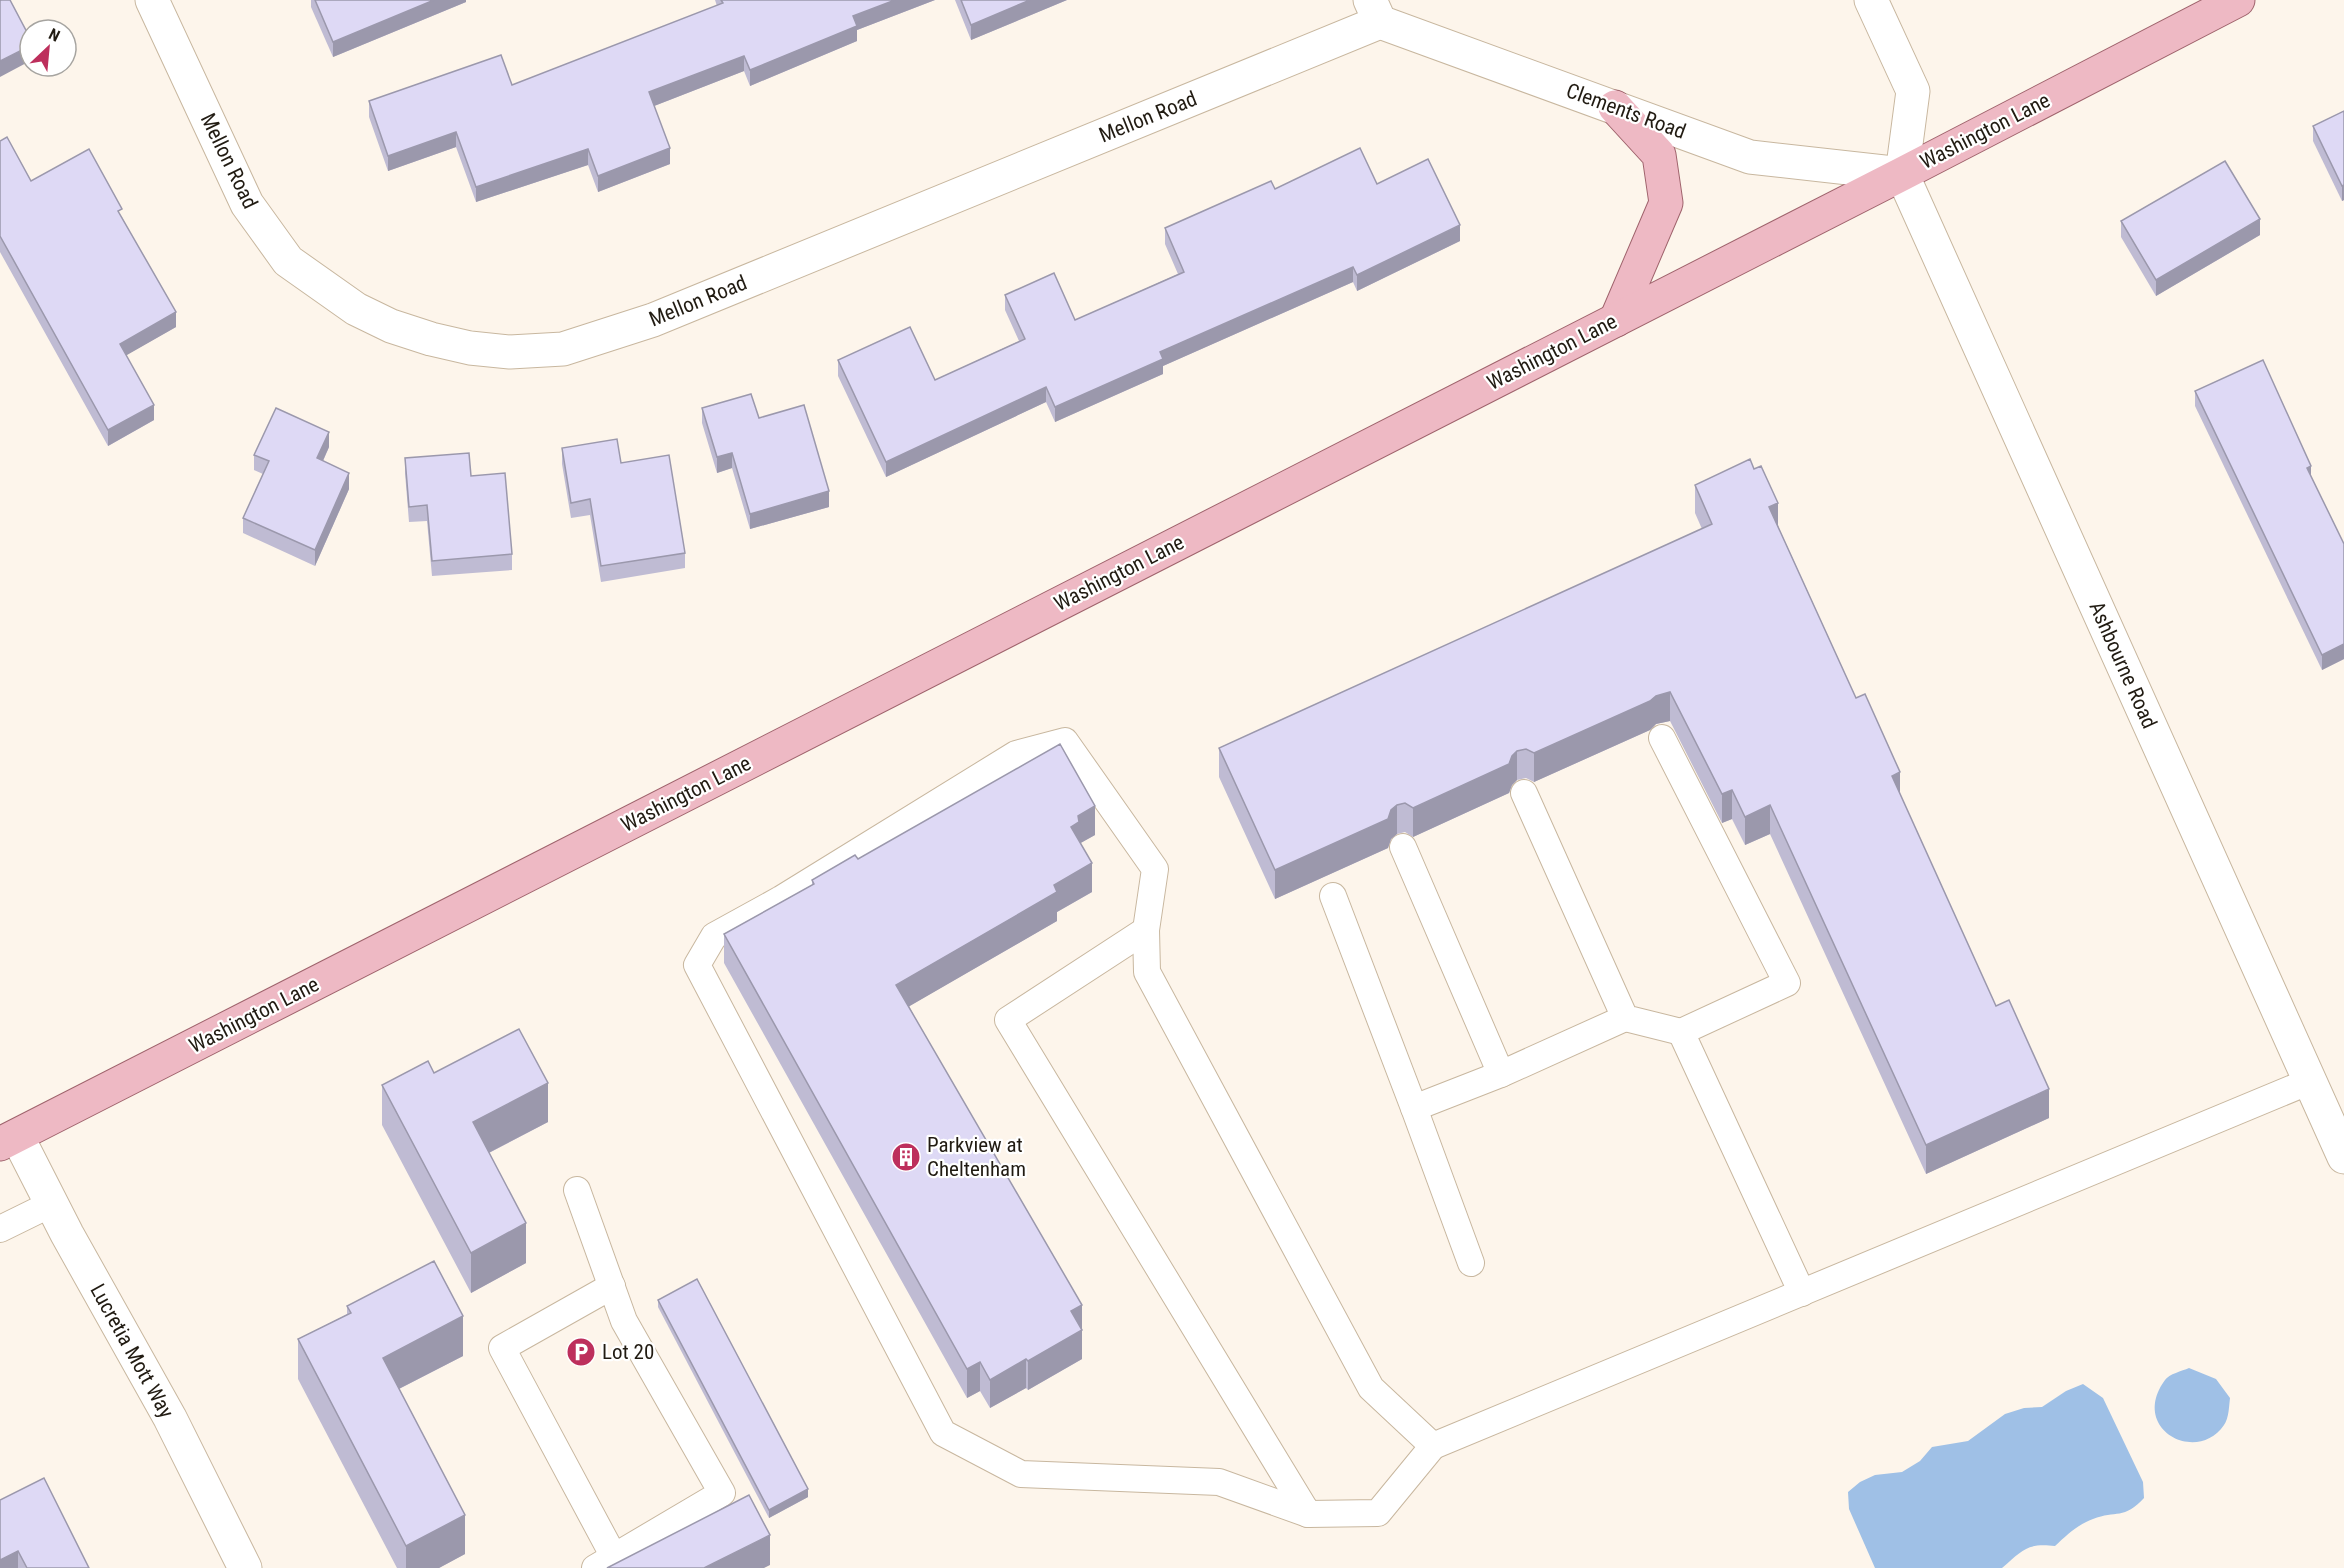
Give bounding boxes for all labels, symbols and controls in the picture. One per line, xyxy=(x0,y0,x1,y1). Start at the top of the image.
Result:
north arrow xyxy=(18,18,78,78)
text: N xyxy=(46,24,63,46)
street label: Clements Road xyxy=(1563,78,1689,144)
street label: Mellon Road xyxy=(1096,87,1200,147)
street label: Washington Lane xyxy=(1916,88,2054,174)
street label: Mellon Road xyxy=(196,109,262,213)
street label: Mellon Road xyxy=(646,271,750,331)
street label: Washington Lane xyxy=(1483,309,1621,395)
street label: Washington Lane xyxy=(1050,530,1188,616)
street label: Ashbourne Road xyxy=(2084,598,2162,732)
street label: Washington Lane xyxy=(617,751,755,837)
street label: Washington Lane xyxy=(185,972,323,1058)
place label: Parkview at Cheltenham xyxy=(927,1133,1026,1181)
building icon: Parkview at Cheltenham xyxy=(890,1141,922,1173)
street label: Lucretia Mott Way xyxy=(85,1280,179,1422)
parking icon: Lot 20 xyxy=(565,1336,597,1368)
place label: Lot 20 xyxy=(602,1340,654,1364)

